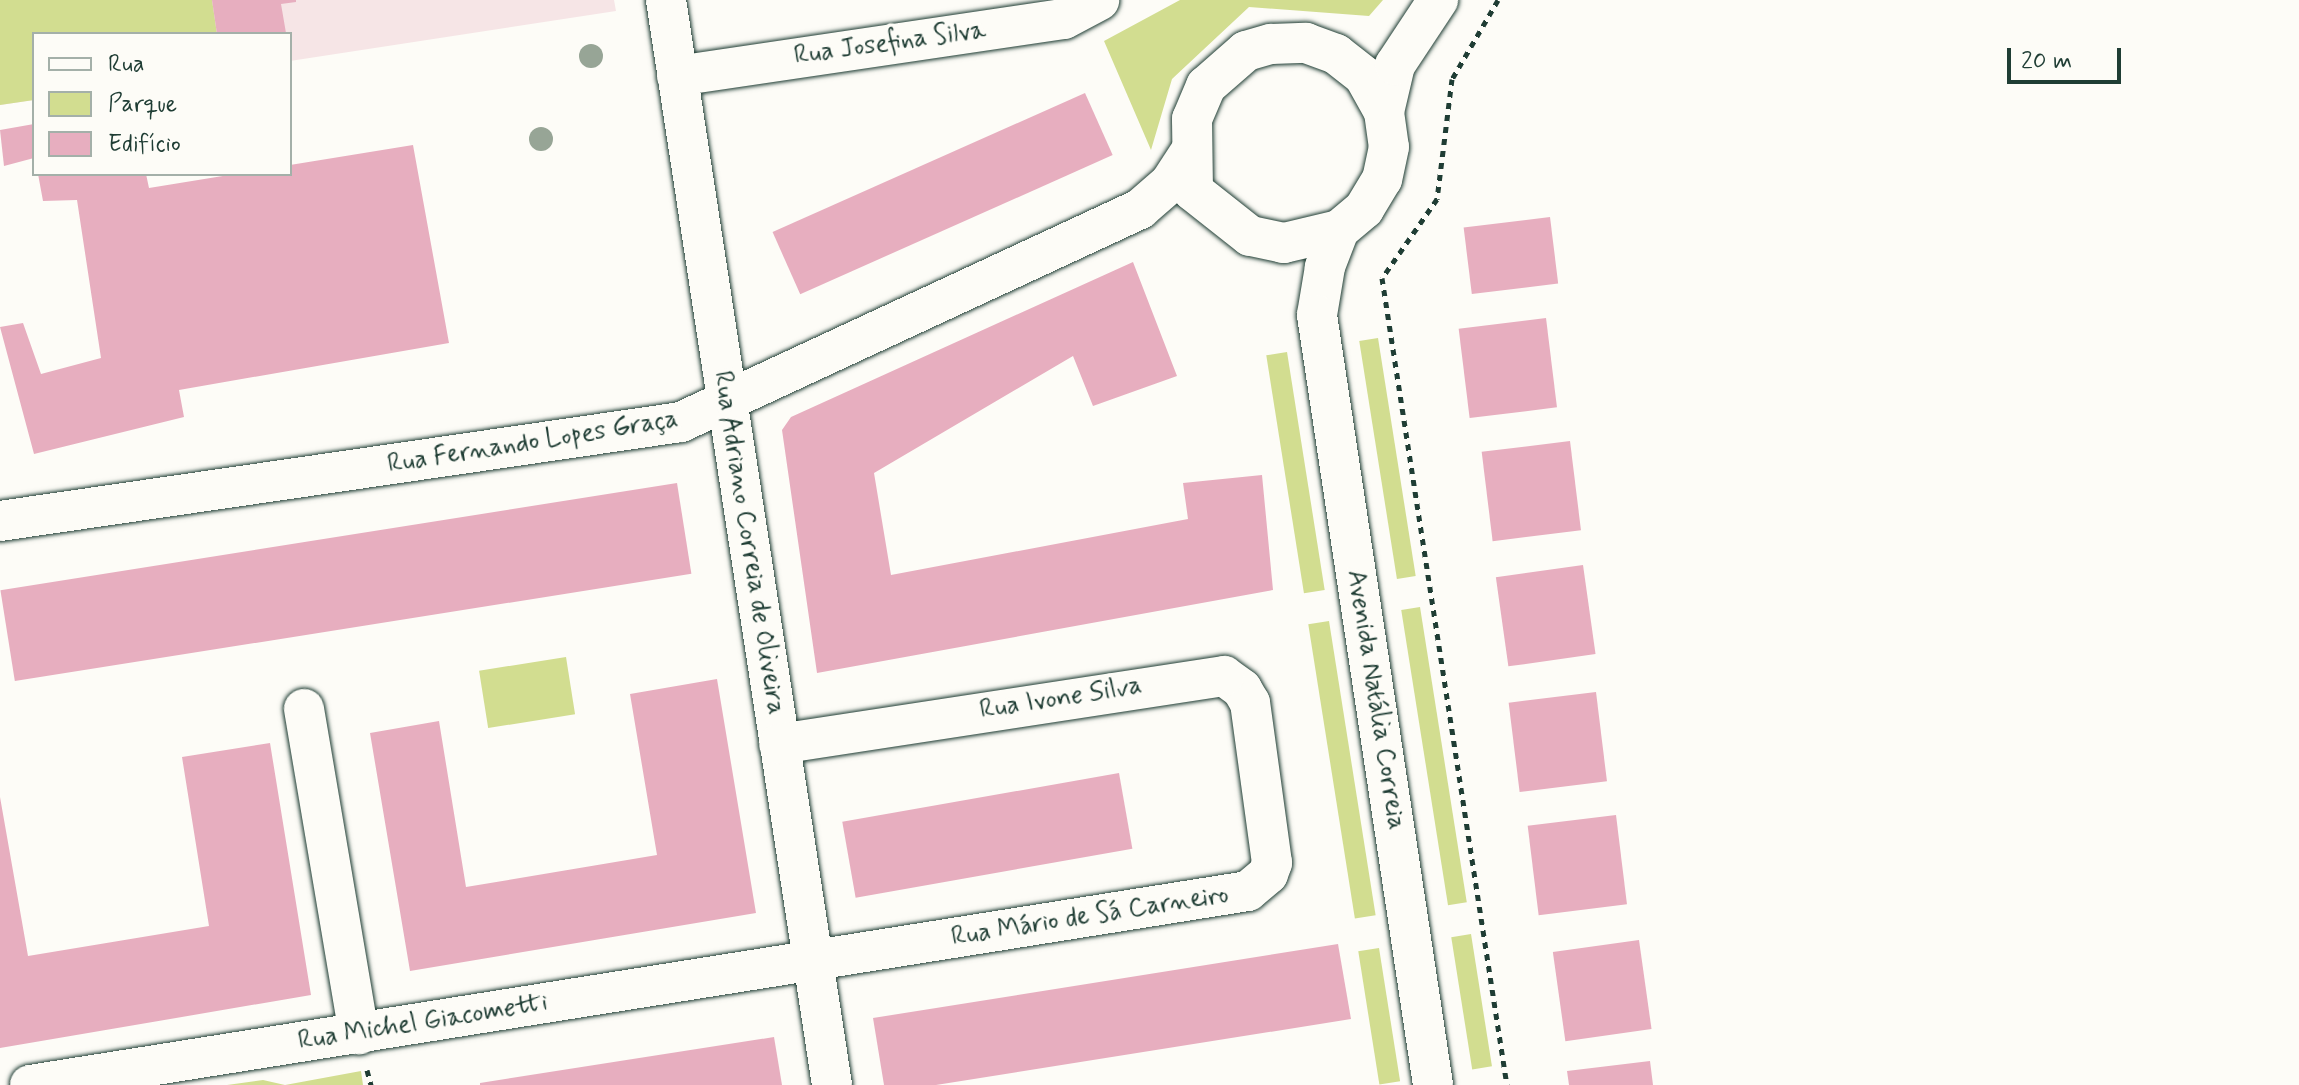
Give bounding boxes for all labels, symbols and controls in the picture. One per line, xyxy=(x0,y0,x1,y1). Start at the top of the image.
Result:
street label: Rua Josefina Silva xyxy=(793,15,987,73)
legend xyxy=(32,32,292,176)
scale bar xyxy=(2011,32,2125,82)
text: 20 m xyxy=(2021,46,2072,77)
text: Rua xyxy=(108,49,145,80)
text: Parque xyxy=(108,89,177,120)
text: Edifício xyxy=(108,129,181,160)
street label: Rua Adriano Correia de Oliveira xyxy=(705,365,791,721)
street label: Rua Fernando Lopes Graça xyxy=(387,405,679,481)
street label: Avenida Natália Correia xyxy=(1339,567,1411,833)
street label: Rua Ivone Silva xyxy=(976,671,1146,727)
street label: Rua Mário de Sá Carneiro xyxy=(948,880,1232,954)
street label: Rua Michel Giacometti xyxy=(293,987,553,1059)

